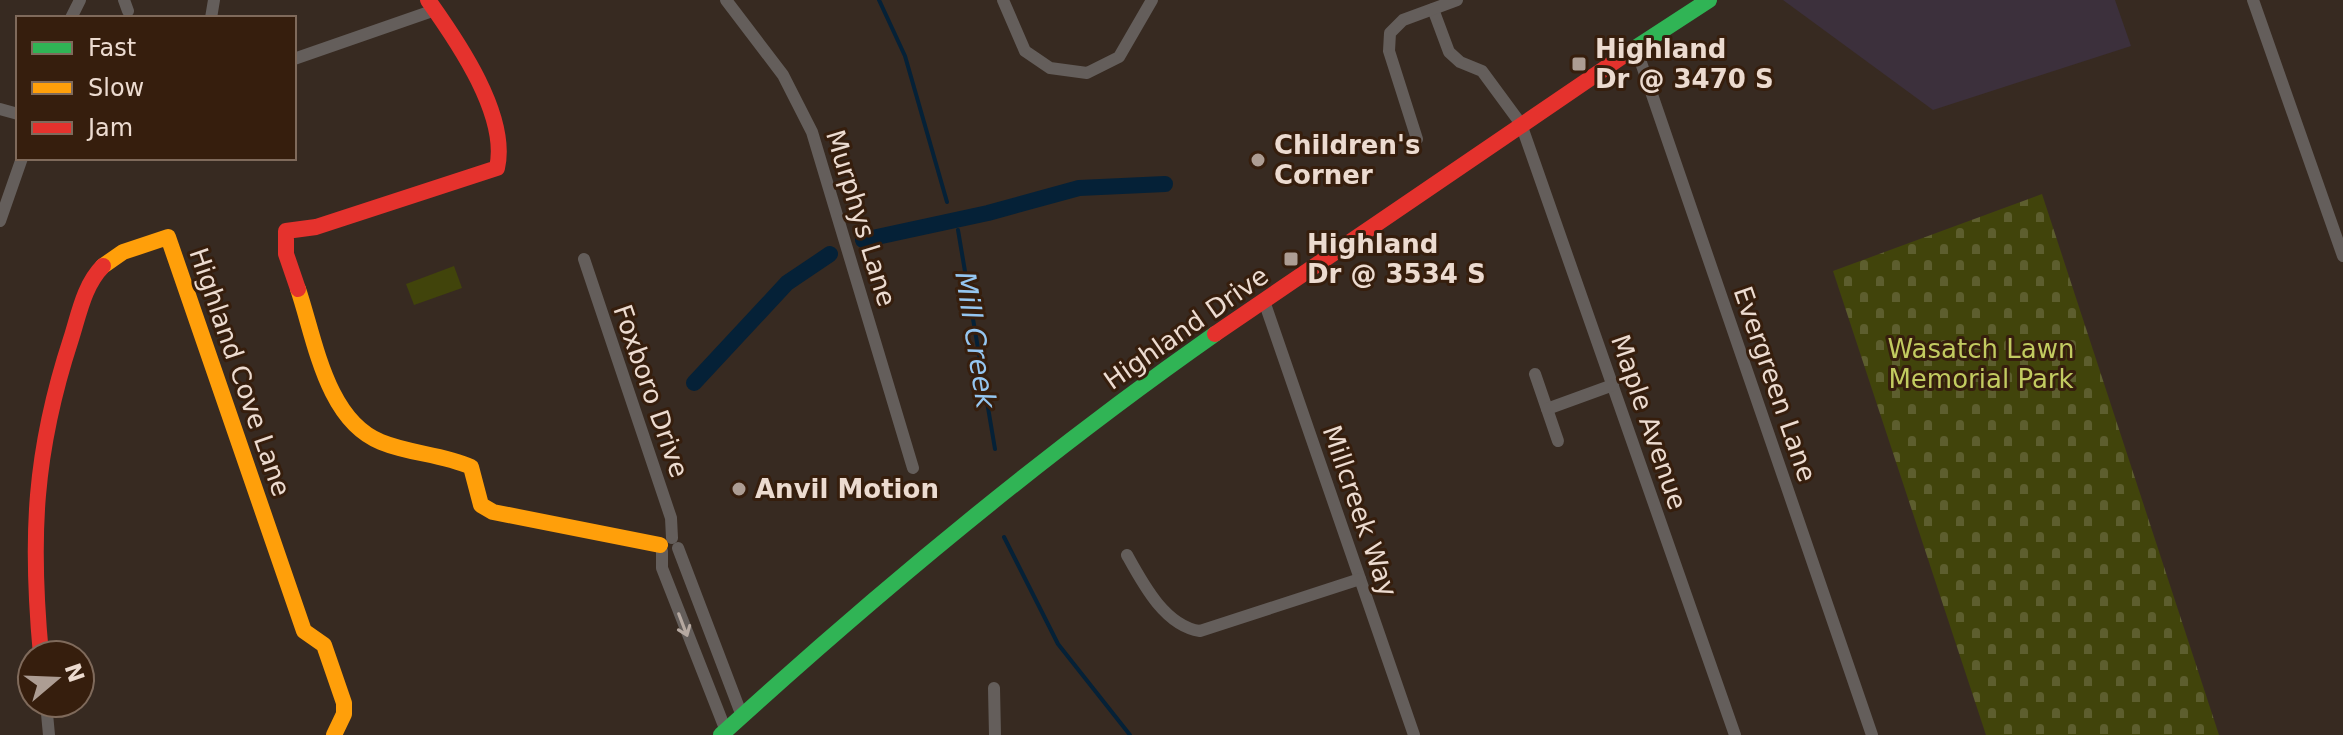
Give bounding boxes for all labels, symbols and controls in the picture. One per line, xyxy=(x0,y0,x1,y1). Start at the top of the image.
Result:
legend xyxy=(16,16,296,160)
text: Fast xyxy=(88,34,136,62)
place label: Highland Dr @ 3470 S xyxy=(1595,34,1774,94)
marker: Highland Dr @ 3470 S xyxy=(1570,55,1588,73)
text: Slow xyxy=(88,74,144,102)
text: Jam xyxy=(86,114,133,142)
street label: Murphys Lane xyxy=(820,126,902,310)
place label: Children's Corner xyxy=(1274,130,1420,190)
marker: Children's Corner xyxy=(1249,151,1267,169)
place label: Highland Dr @ 3534 S xyxy=(1307,229,1486,289)
street label: Highland Cove Lane xyxy=(183,244,297,500)
marker: Highland Dr @ 3534 S xyxy=(1282,250,1300,268)
street label: Highland Drive xyxy=(1098,260,1274,396)
water label: Mill Creek xyxy=(948,269,1003,413)
street label: Evergreen Lane xyxy=(1728,283,1822,485)
street label: Foxboro Drive xyxy=(607,301,695,481)
street label: Maple Avenue xyxy=(1605,331,1693,513)
park label: Wasatch Lawn Memorial Park xyxy=(1888,334,2074,394)
street label: Millcreek Way xyxy=(1317,421,1403,601)
place label: Anvil Motion xyxy=(755,474,939,504)
marker: Anvil Motion xyxy=(730,480,748,498)
one-way arrow xyxy=(677,612,691,637)
north arrow xyxy=(16,639,96,719)
text: N xyxy=(60,660,89,685)

